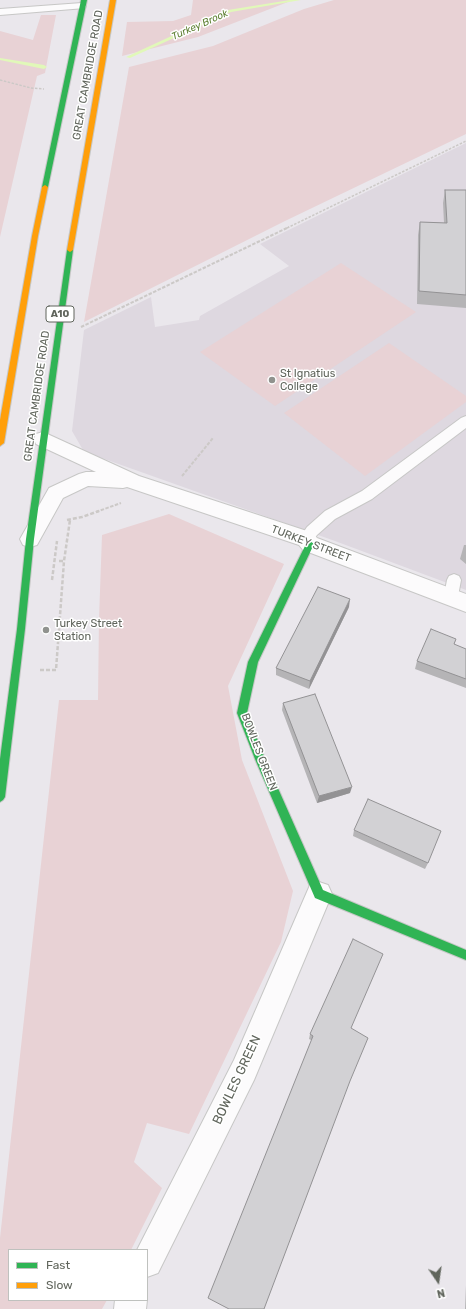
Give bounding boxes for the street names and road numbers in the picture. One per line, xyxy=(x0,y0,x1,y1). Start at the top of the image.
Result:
street label: GREAT CAMBRIDGE ROAD xyxy=(70,9,106,141)
road number: A10 xyxy=(46,306,74,322)
street label: GREAT CAMBRIDGE ROAD xyxy=(21,330,53,462)
street label: TURKEY STREET xyxy=(269,523,353,565)
street label: BOWLES GREEN xyxy=(238,712,280,792)
street label: BOWLES GREEN xyxy=(210,1033,264,1127)

